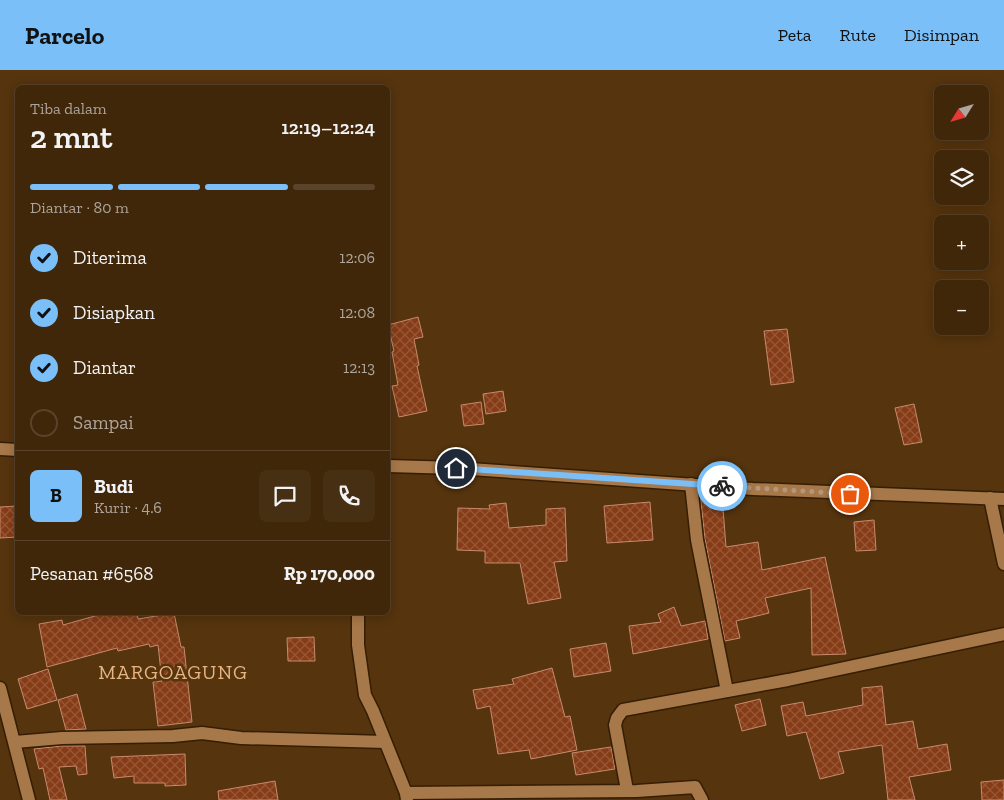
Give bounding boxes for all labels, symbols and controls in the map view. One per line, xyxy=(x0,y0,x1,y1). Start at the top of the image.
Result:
text: Parcelo xyxy=(25,21,104,50)
text: Peta xyxy=(778,24,812,46)
text: Rute xyxy=(840,24,876,46)
text: Disimpan xyxy=(904,24,979,46)
north arrow xyxy=(934,85,989,140)
map controls xyxy=(934,85,989,335)
text: Tiba dalam xyxy=(30,99,107,118)
text: 12:19–12:24 xyxy=(281,116,375,139)
text: 2 mnt xyxy=(30,118,112,156)
button: layers xyxy=(934,150,989,205)
text: Diantar · 80 m xyxy=(30,198,129,217)
button: + xyxy=(934,215,989,270)
icon: check xyxy=(30,244,58,272)
text: Diterima xyxy=(73,246,147,269)
text: 12:06 xyxy=(339,248,375,267)
button: − xyxy=(934,280,989,335)
icon: check xyxy=(30,299,58,327)
text: Disiapkan xyxy=(73,301,155,324)
text: 12:08 xyxy=(339,303,375,322)
icon: check xyxy=(30,354,58,382)
text: Diantar xyxy=(73,356,136,379)
text: 12:13 xyxy=(343,358,375,377)
text: Sampai xyxy=(73,411,134,434)
pin xyxy=(435,447,477,489)
icon: home xyxy=(442,454,470,482)
courier xyxy=(697,461,747,511)
button: chat xyxy=(259,470,311,522)
button: phone xyxy=(323,470,375,522)
icon: bike xyxy=(708,472,736,500)
pin xyxy=(829,473,871,515)
text: Budi xyxy=(94,475,133,498)
icon: bag xyxy=(836,480,864,508)
text: B xyxy=(50,484,62,507)
text: Kurir · 4.6 xyxy=(94,498,162,517)
text: Pesanan #6568 xyxy=(30,562,154,585)
text: Rp 170,000 xyxy=(284,562,375,585)
district label: MARGOAGUNG xyxy=(98,660,248,684)

